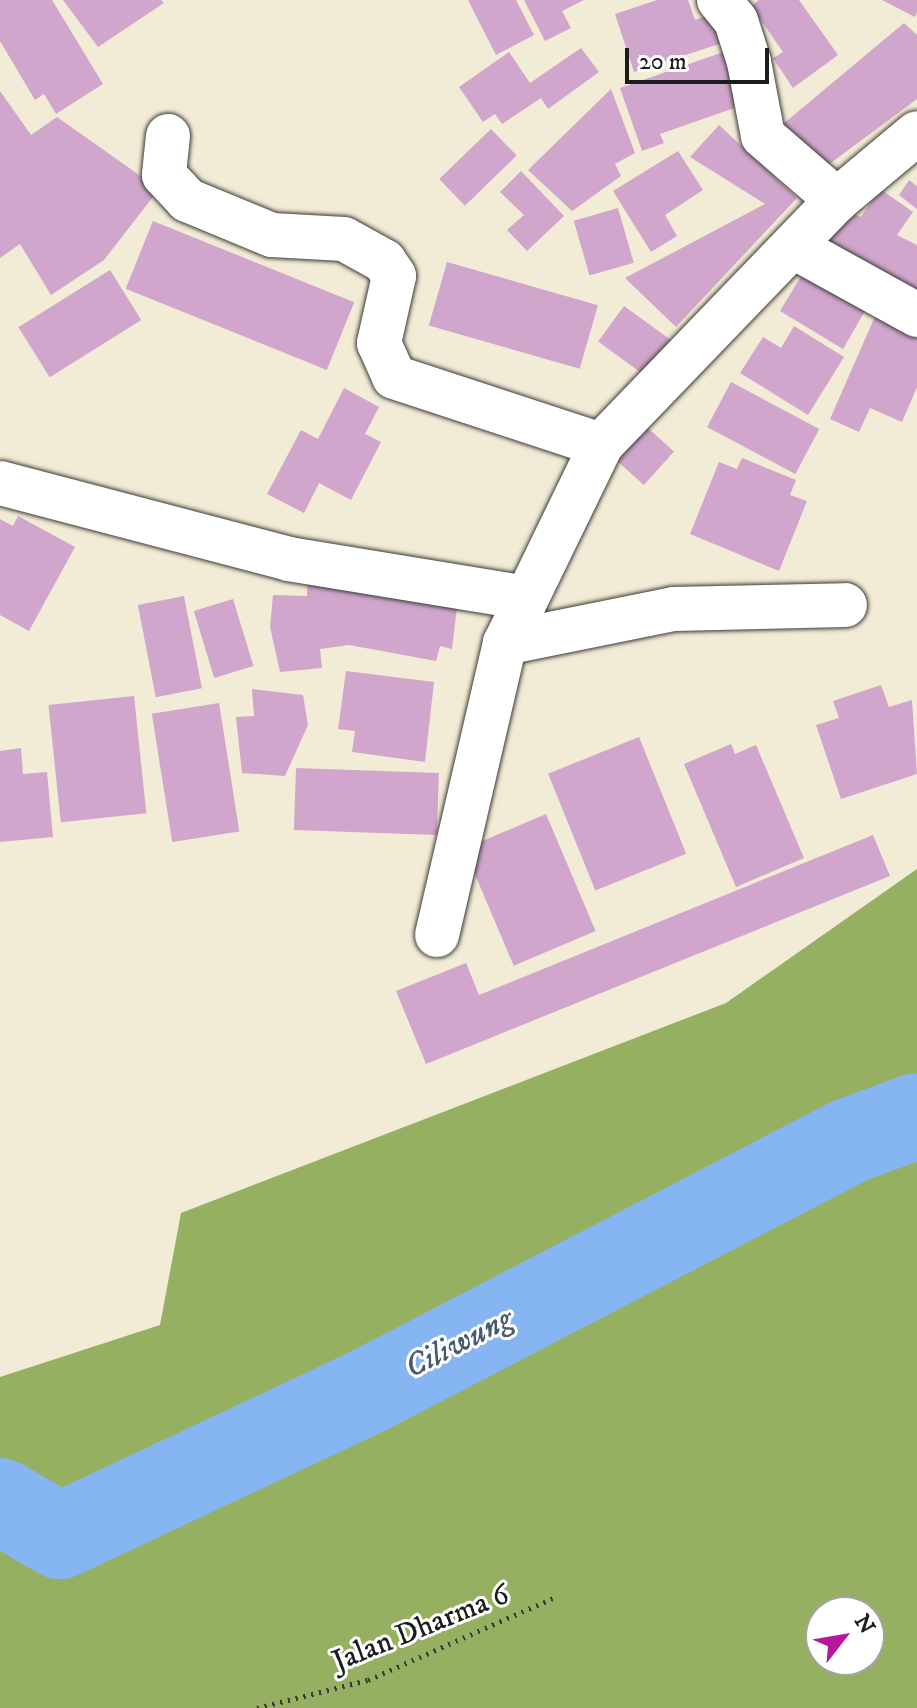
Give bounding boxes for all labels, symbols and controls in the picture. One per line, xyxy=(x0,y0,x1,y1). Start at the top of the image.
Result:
scale bar xyxy=(629,32,773,82)
text: 20 m xyxy=(639,47,687,77)
water label: Ciliwung xyxy=(399,1301,519,1387)
street label: Jalan Dharma 6 xyxy=(328,1577,514,1681)
north arrow xyxy=(805,1596,885,1676)
text: N xyxy=(848,1610,881,1639)

